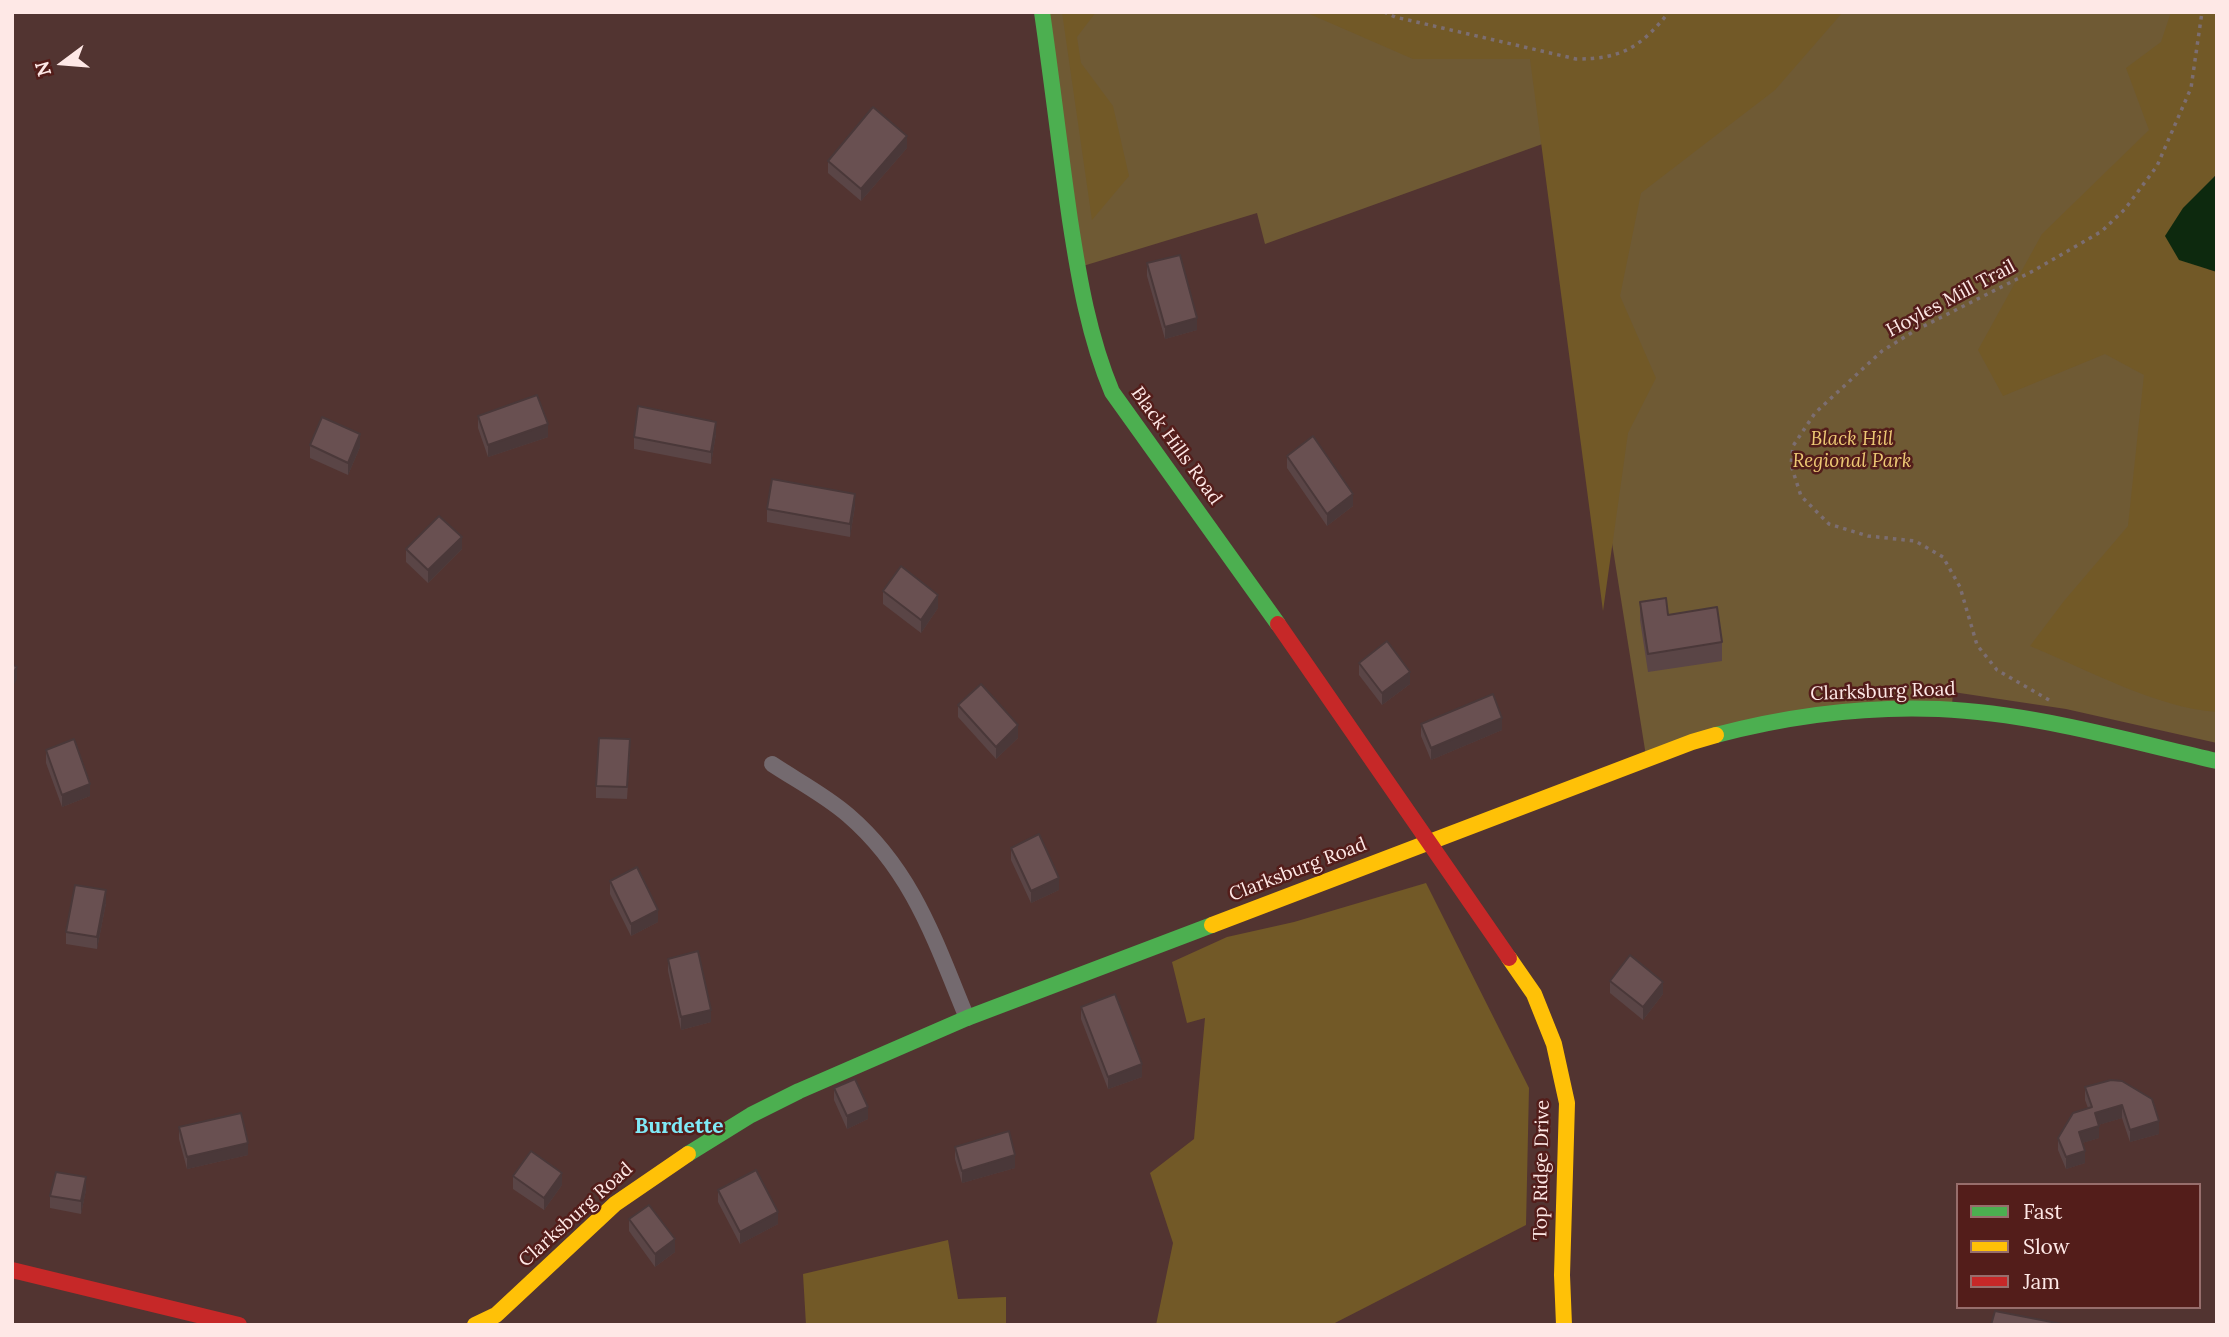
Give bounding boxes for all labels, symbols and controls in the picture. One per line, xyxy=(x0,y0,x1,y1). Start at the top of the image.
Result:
north arrow xyxy=(28,28,98,98)
text: N xyxy=(29,58,56,79)
street label: Hoyles Mill Trail xyxy=(1883,255,2019,343)
street label: Black Hills Road xyxy=(1126,383,1226,509)
park label: Black Hill Regional Park xyxy=(1792,429,1912,473)
street label: Clarksburg Road xyxy=(1810,678,1956,706)
street label: Clarksburg Road xyxy=(1226,833,1370,907)
street label: Top Ridge Drive xyxy=(1529,1100,1555,1240)
district label: Burdette xyxy=(634,1114,724,1140)
street label: Clarksburg Road xyxy=(514,1158,638,1272)
legend xyxy=(1956,1183,2201,1309)
text: Fast xyxy=(2023,1198,2062,1225)
text: Slow xyxy=(2023,1233,2070,1260)
text: Jam xyxy=(2023,1268,2060,1295)

